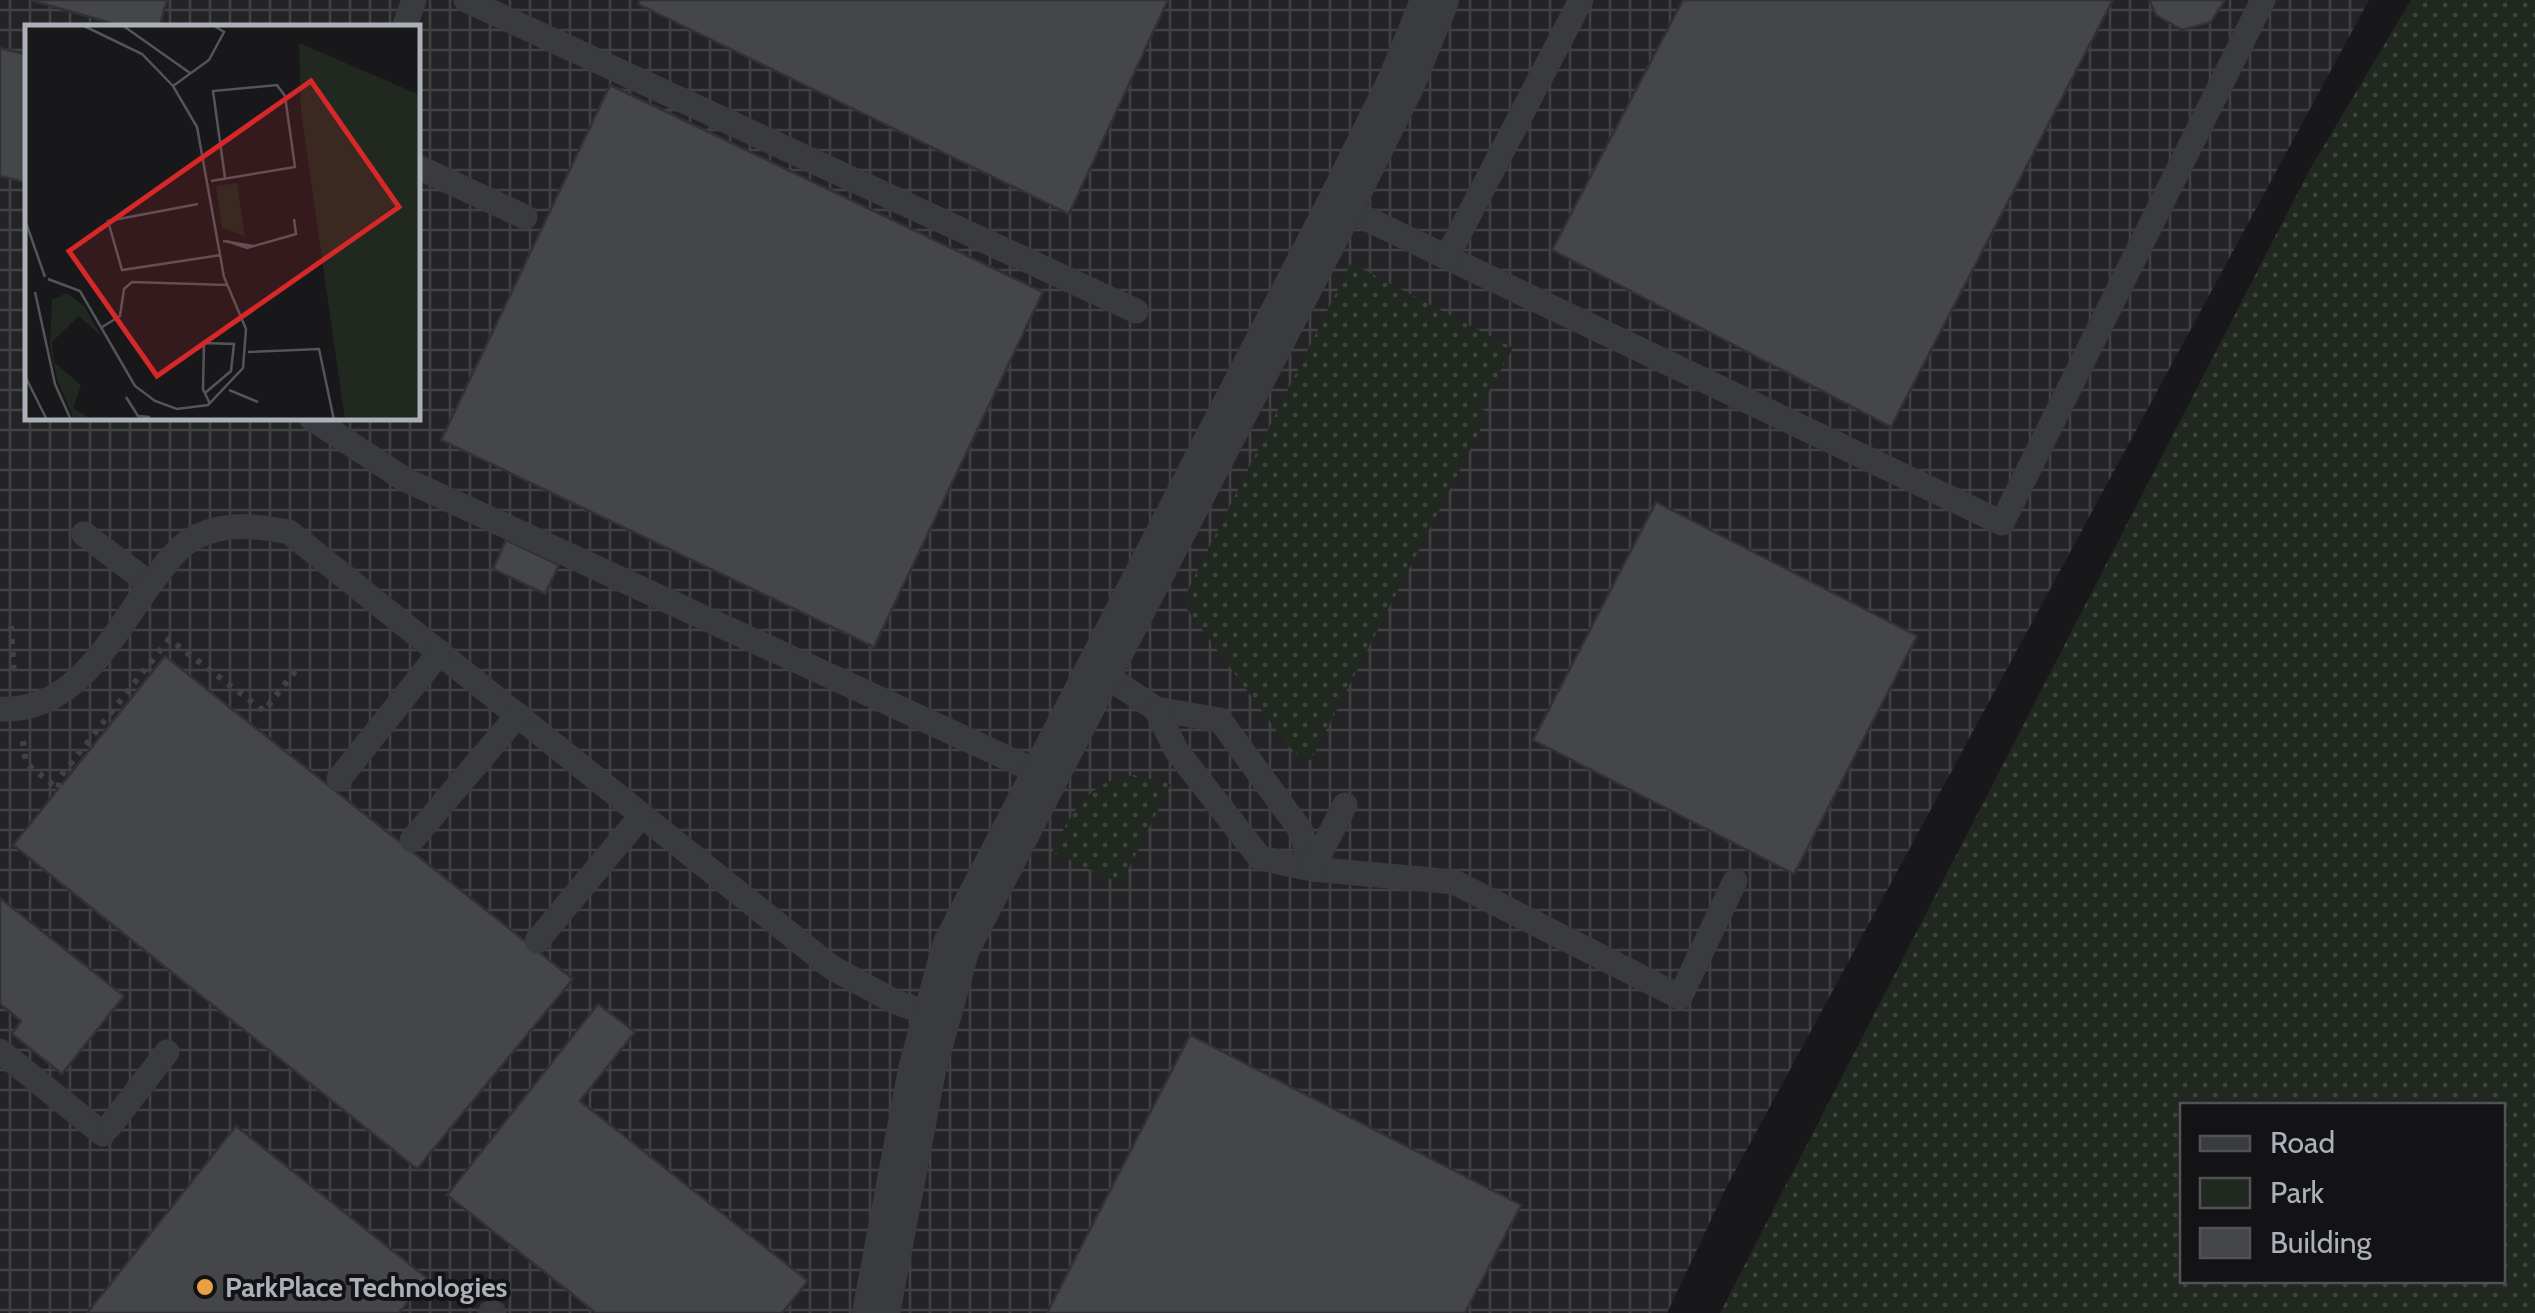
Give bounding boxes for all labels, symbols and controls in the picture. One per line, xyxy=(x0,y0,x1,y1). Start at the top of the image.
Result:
inset map xyxy=(25,25,420,420)
legend xyxy=(2180,1103,2505,1283)
text: Road xyxy=(2270,1124,2335,1161)
text: Park xyxy=(2270,1174,2325,1211)
text: Building xyxy=(2270,1224,2373,1261)
place label: ParkPlace Technologies xyxy=(225,1270,508,1304)
marker: ParkPlace Technologies xyxy=(194,1276,216,1298)

